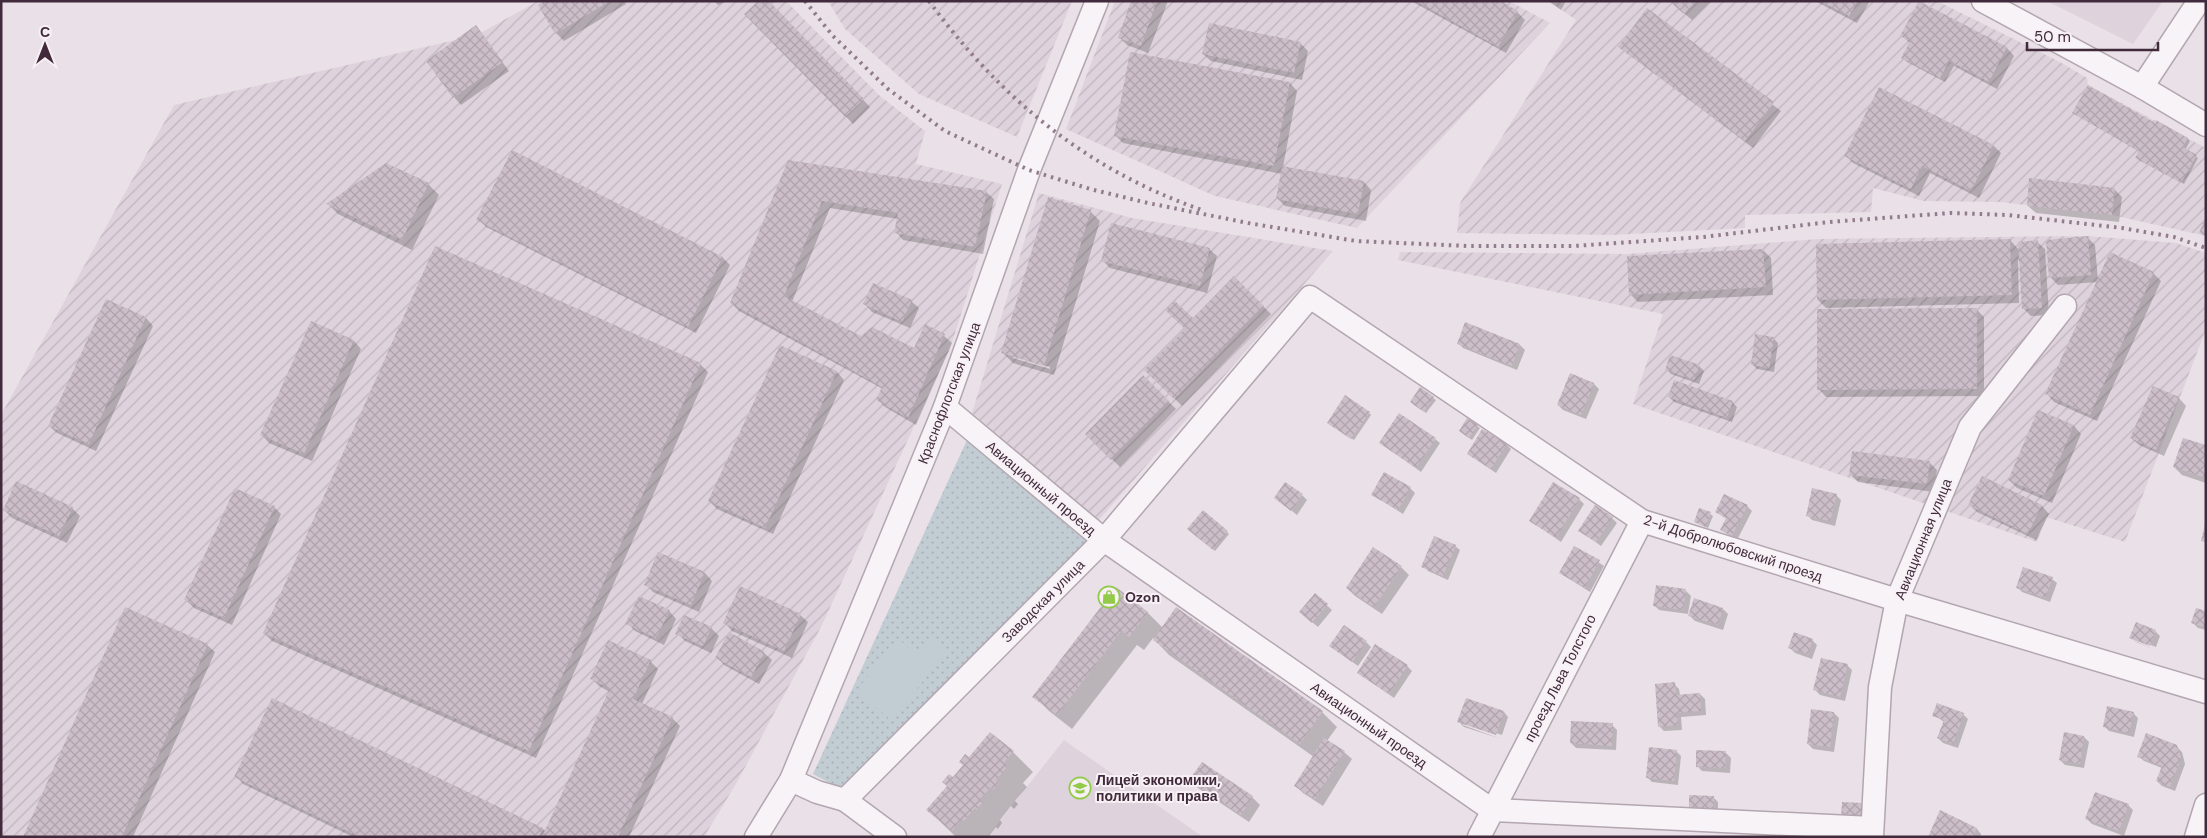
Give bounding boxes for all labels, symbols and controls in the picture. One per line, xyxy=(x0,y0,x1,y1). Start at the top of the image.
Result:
north arrow xyxy=(20,20,70,70)
scale bar xyxy=(2027,20,2158,52)
text: С xyxy=(40,23,50,41)
text: 50 m xyxy=(2034,27,2071,47)
street label: Краснофлотская улица xyxy=(914,319,984,466)
street label: Авиационный проезд xyxy=(982,437,1100,539)
street label: Авиационная улица xyxy=(1890,476,1956,602)
street label: 2-й Добролюбовский проезд xyxy=(1641,511,1825,585)
street label: Заводская улица xyxy=(998,556,1088,646)
shop icon: Ozon xyxy=(1097,585,1121,609)
place label: Ozon xyxy=(1125,588,1160,606)
street label: проезд Льва Толстого xyxy=(1520,611,1600,745)
street label: Авиационный проезд xyxy=(1307,678,1431,772)
place label: Лицей экономики, политики и права xyxy=(1096,771,1221,805)
school or university icon: Лицей экономики, политики и права xyxy=(1068,776,1092,800)

